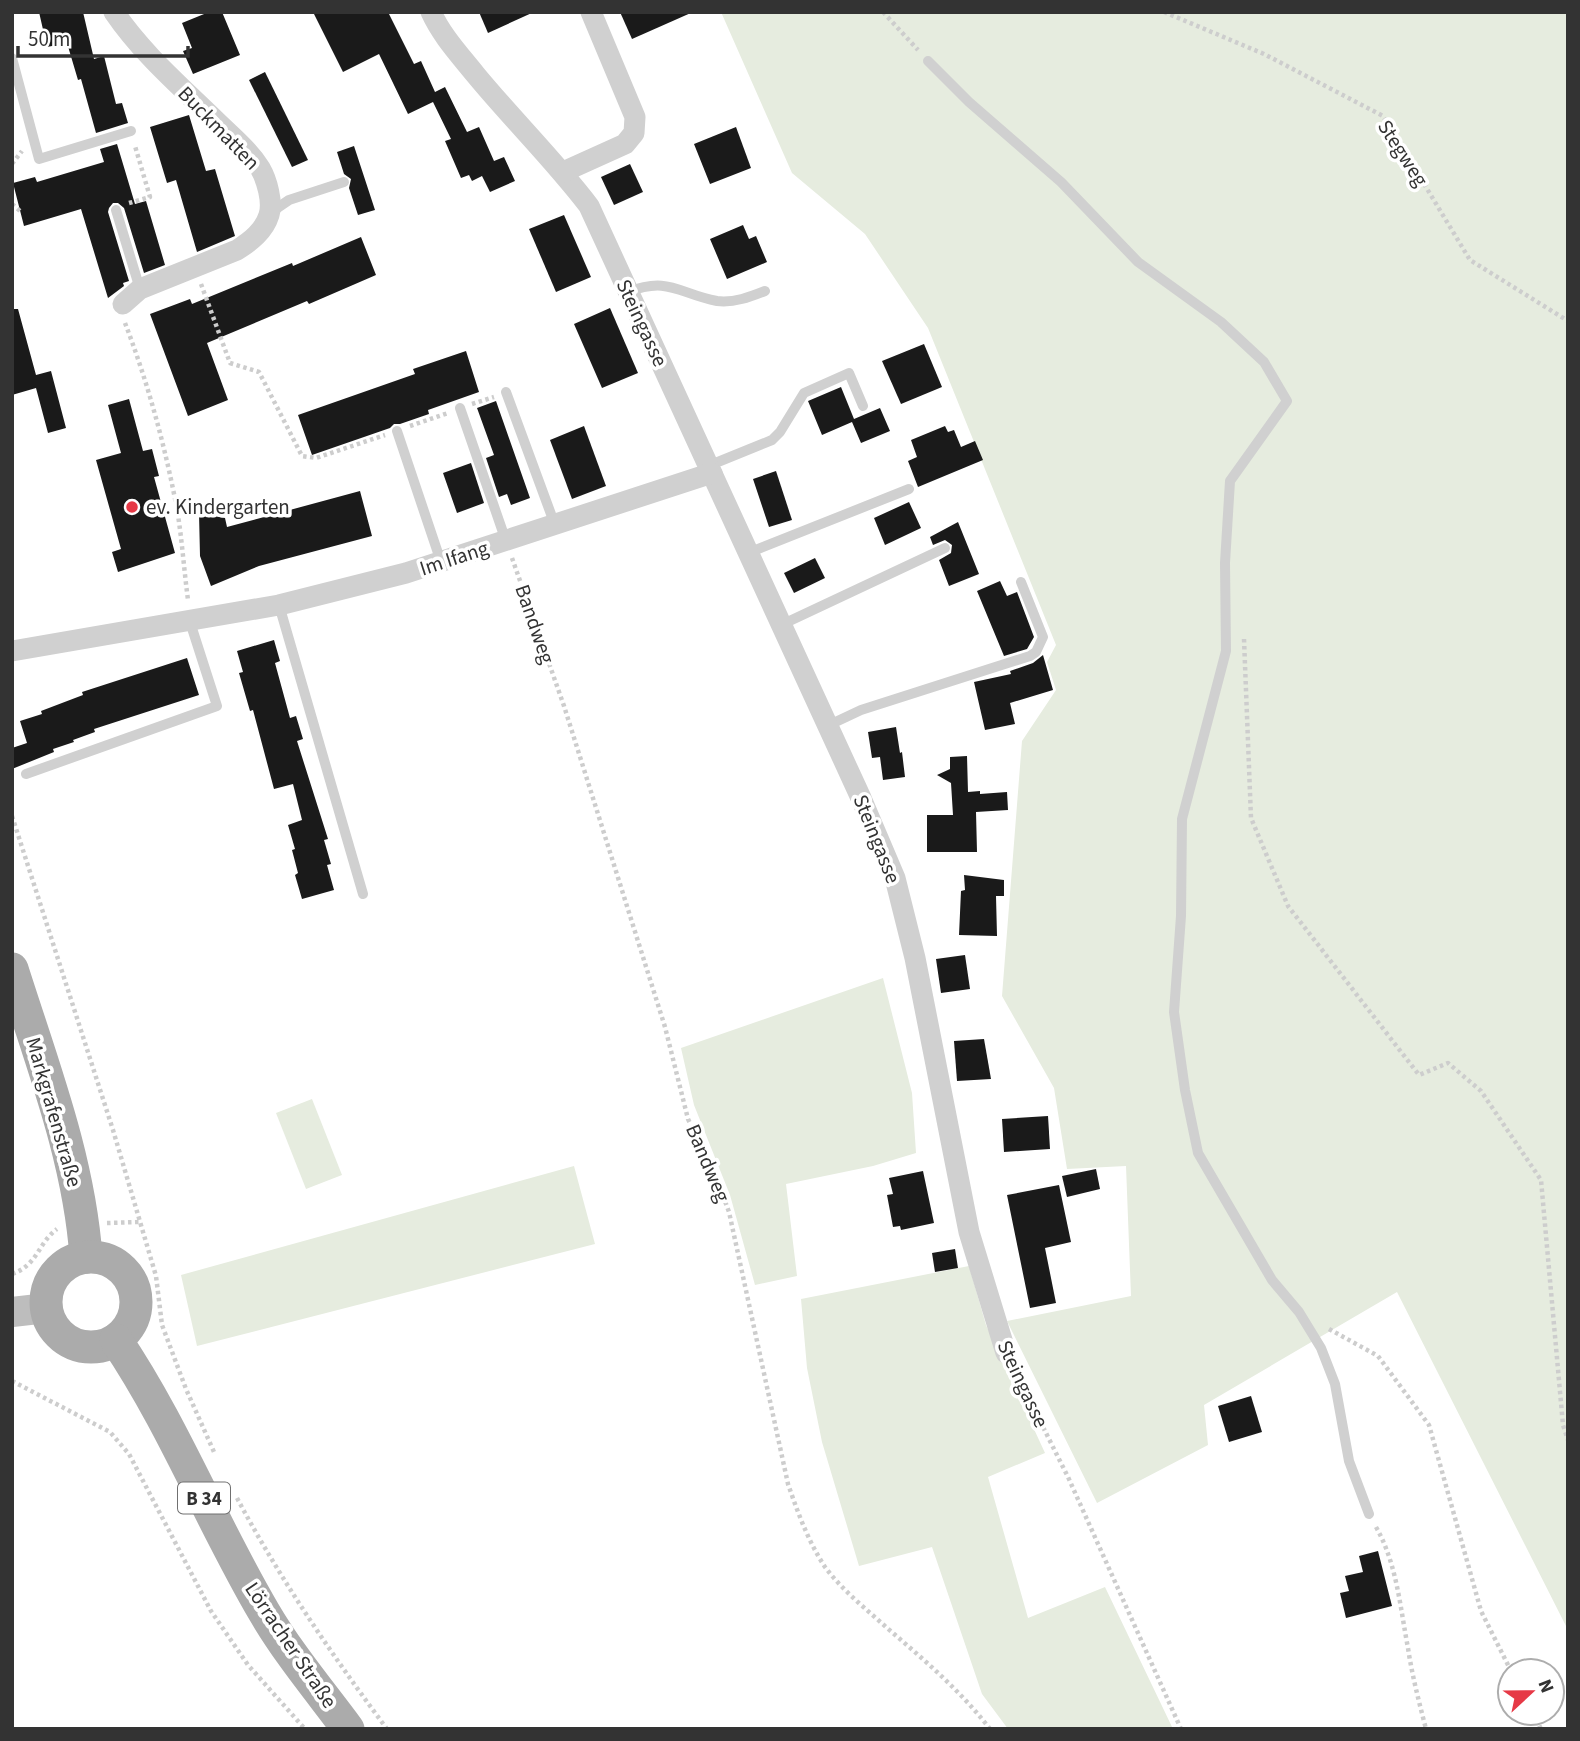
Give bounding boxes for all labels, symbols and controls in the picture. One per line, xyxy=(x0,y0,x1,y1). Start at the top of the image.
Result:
scale bar xyxy=(18,14,187,58)
text: 50 m xyxy=(28,24,70,54)
street label: Buckmatten xyxy=(171,79,267,177)
street label: Stegweg xyxy=(1370,114,1436,193)
street label: Steingasse xyxy=(609,274,675,372)
place label: ev. Kindergarten xyxy=(146,492,290,522)
marker: ev. Kindergarten xyxy=(124,499,140,515)
street label: Im Ifang xyxy=(416,533,493,583)
street label: Bandweg xyxy=(507,580,563,668)
street label: Steingasse xyxy=(846,790,908,888)
street label: Markgrafenstraße xyxy=(18,1034,90,1190)
street label: Bandweg xyxy=(678,1119,738,1207)
street label: Steingasse xyxy=(990,1335,1056,1433)
road number: B 34 xyxy=(178,1482,230,1514)
street label: Lörracher Straße xyxy=(238,1576,344,1714)
north arrow xyxy=(1496,1657,1566,1727)
text: N xyxy=(1530,1675,1560,1697)

